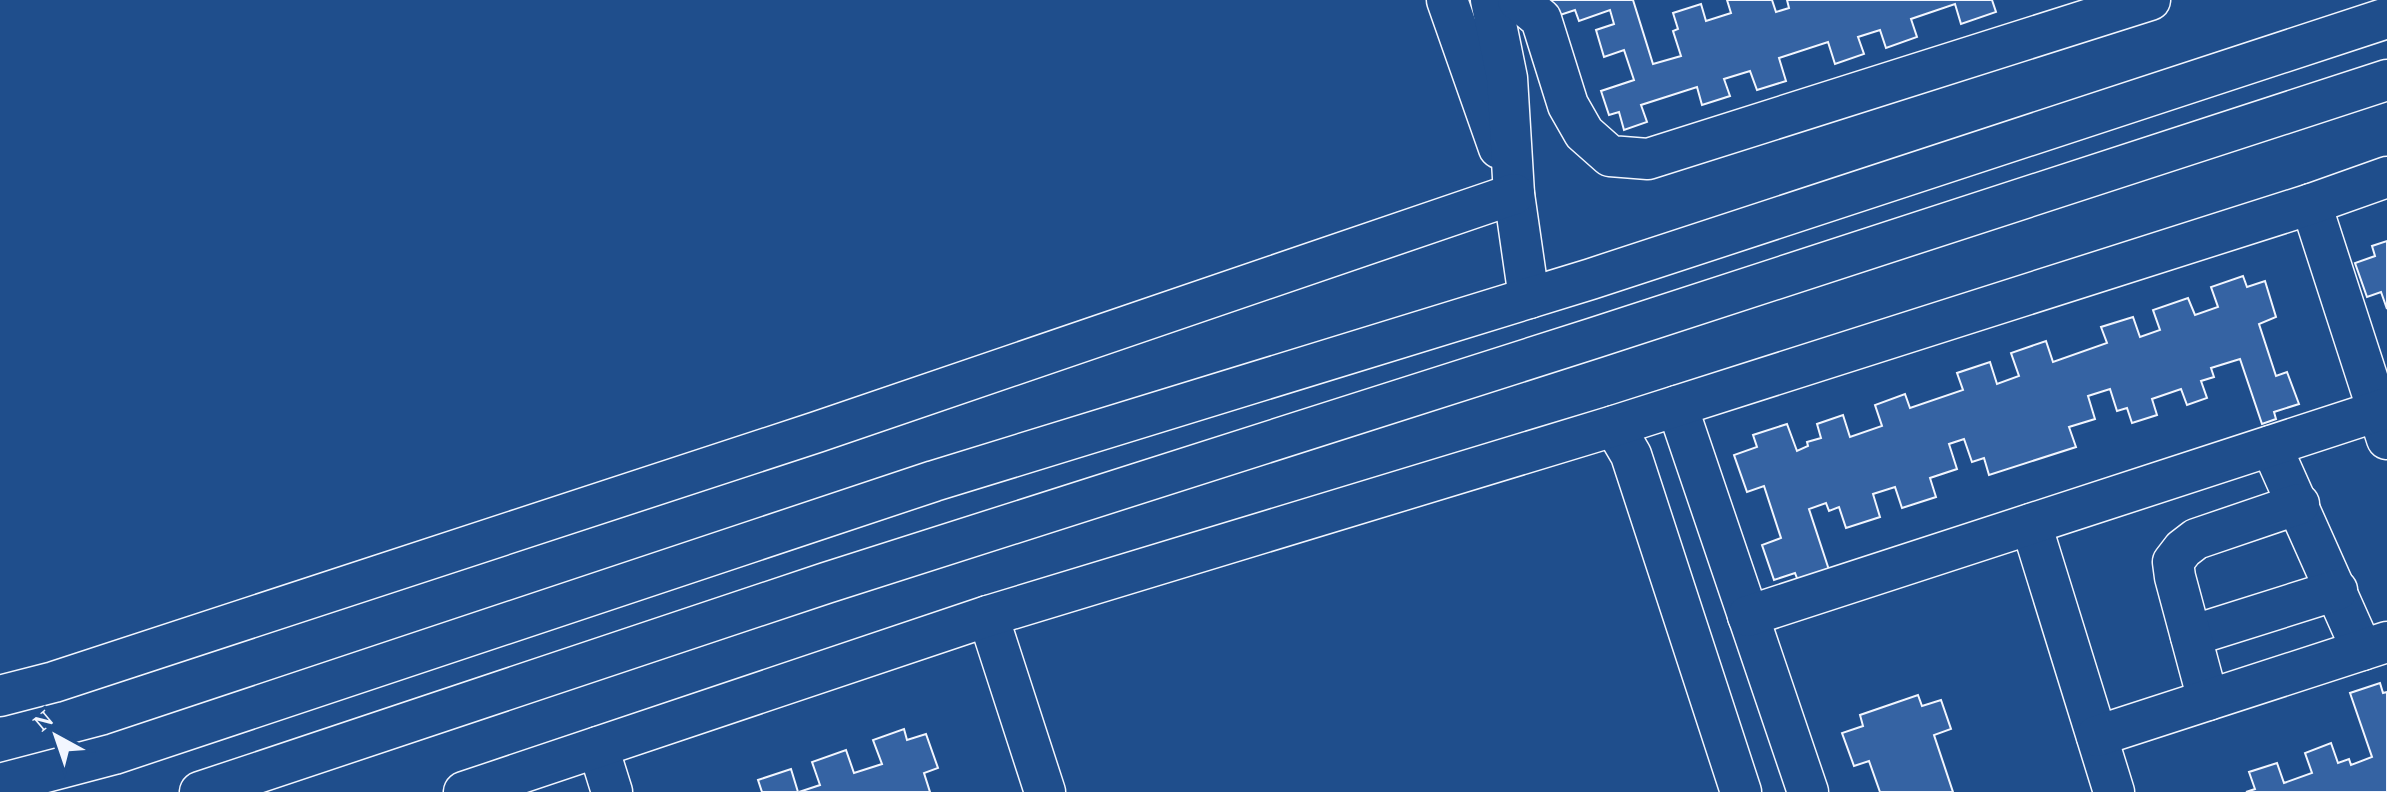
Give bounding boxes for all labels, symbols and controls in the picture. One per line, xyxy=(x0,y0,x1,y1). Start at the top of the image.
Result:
north arrow xyxy=(16,696,96,776)
text: N xyxy=(26,703,59,737)

